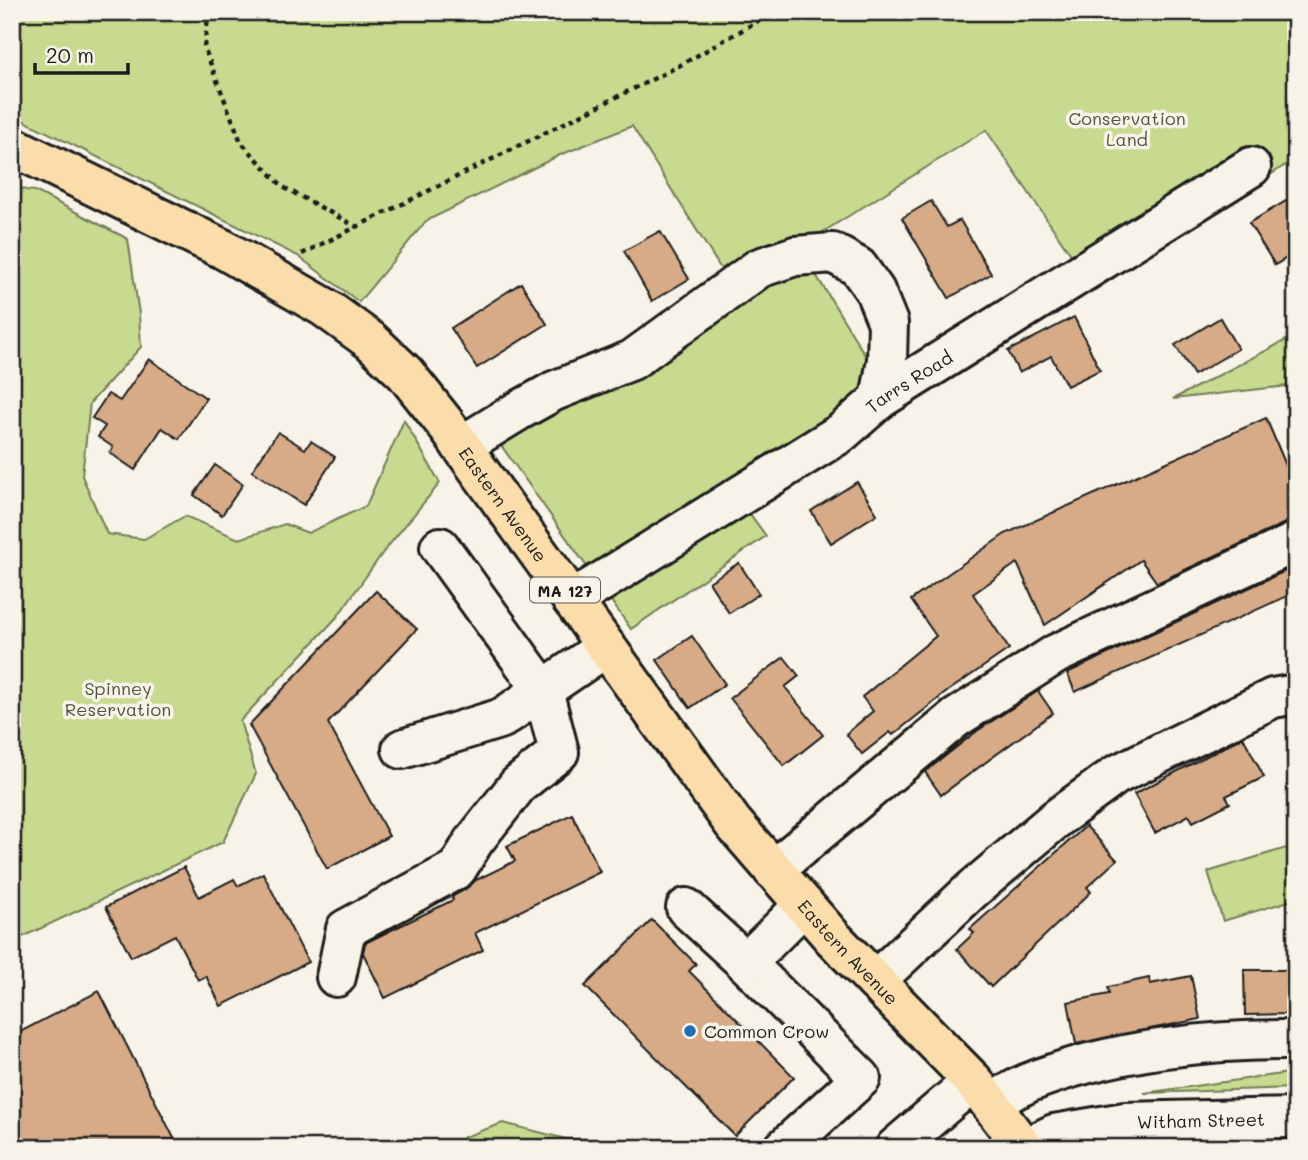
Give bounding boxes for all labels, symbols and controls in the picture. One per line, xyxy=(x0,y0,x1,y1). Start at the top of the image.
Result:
scale bar xyxy=(35,32,128,76)
text: 20 m xyxy=(46,41,94,68)
park label: Conservation Land xyxy=(1068,106,1186,151)
street label: Tarrs Road xyxy=(860,345,957,418)
street label: Eastern Avenue xyxy=(454,442,553,567)
road number: MA 127 xyxy=(530,578,600,603)
park label: Spinney Reservation xyxy=(65,676,171,721)
street label: Eastern Avenue xyxy=(793,894,904,1010)
place label: Common Crow xyxy=(704,1019,829,1043)
marker: Common Crow xyxy=(682,1023,698,1039)
street label: Witham Street xyxy=(1136,1107,1265,1134)

